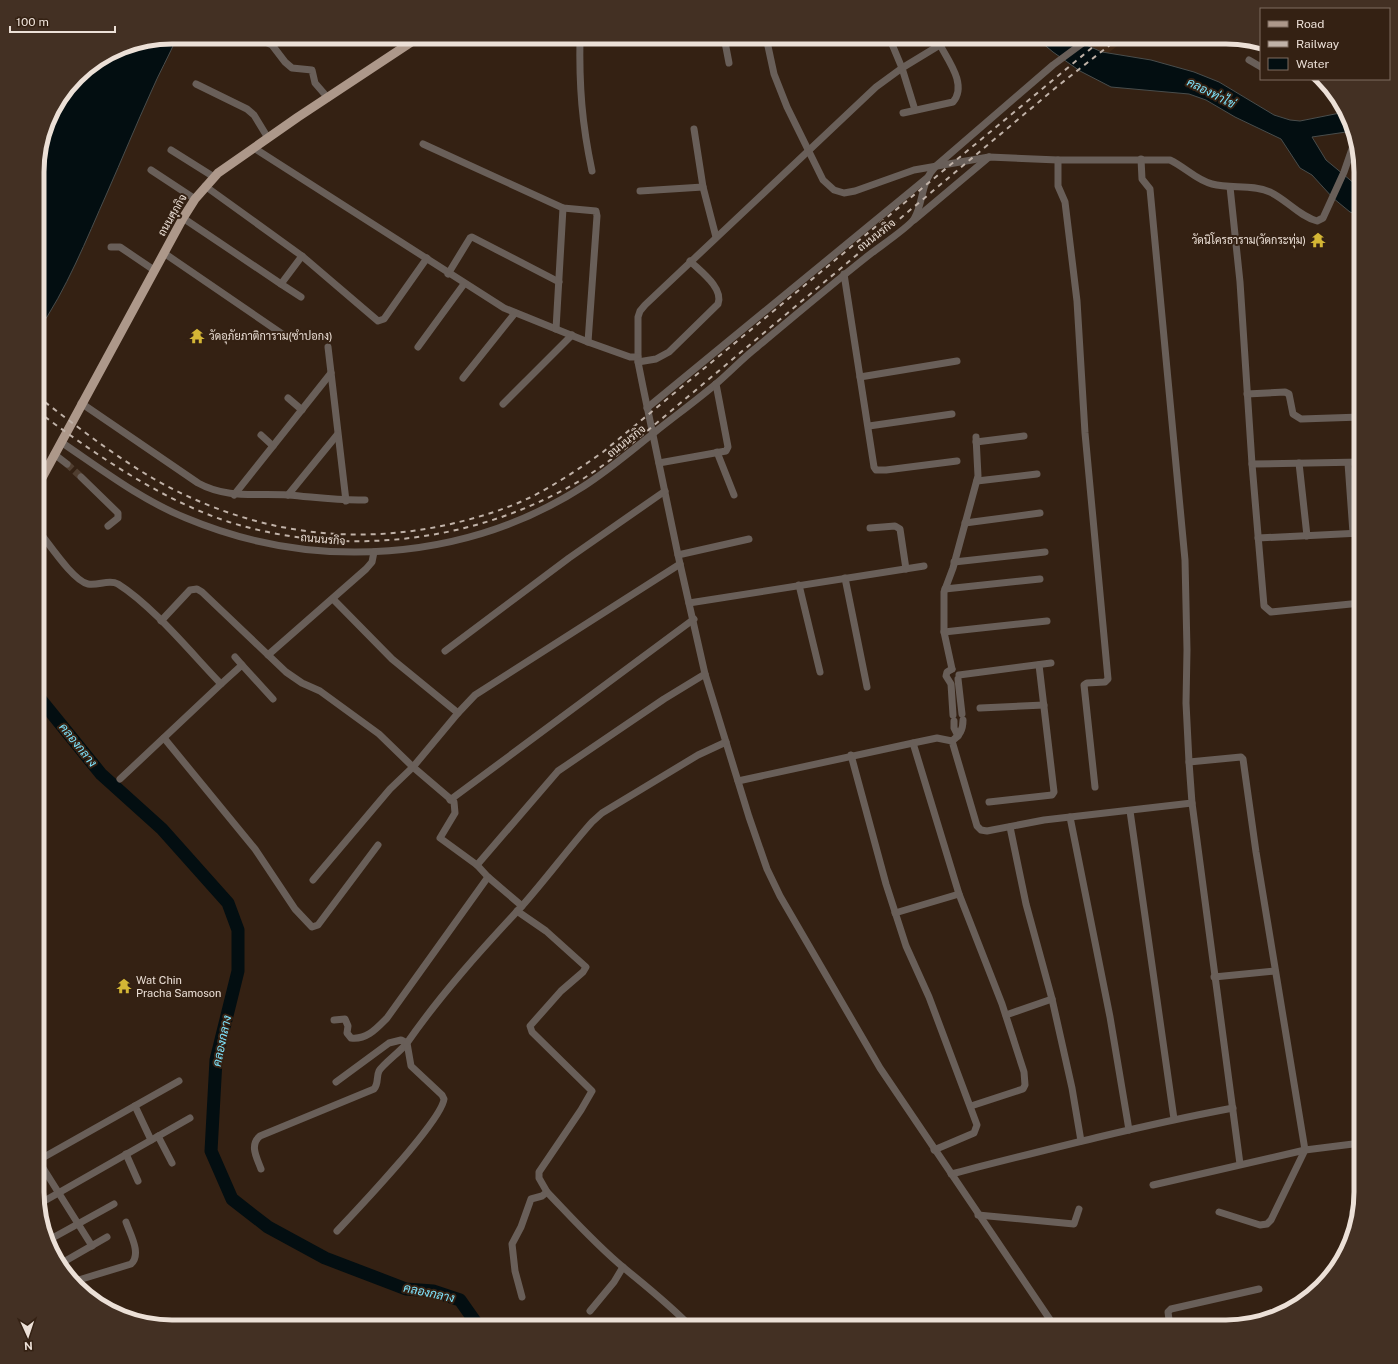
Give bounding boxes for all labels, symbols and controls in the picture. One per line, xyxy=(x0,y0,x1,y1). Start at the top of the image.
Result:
scale bar xyxy=(10,8,115,34)
legend xyxy=(1260,8,1390,80)
text: 100 m xyxy=(16,15,49,29)
text: Road xyxy=(1296,17,1324,31)
text: Railway xyxy=(1296,37,1340,51)
text: Water xyxy=(1296,57,1330,71)
water label: คลองท่าไข่ xyxy=(1185,74,1239,112)
street label: ถนนศุภกิจ xyxy=(155,192,191,240)
street label: ถนนนรกิจ xyxy=(854,216,898,254)
temple icon: วัดนิโครธาราม(วัดกระทุ่ม) xyxy=(1309,231,1327,249)
place label: วัดนิโครธาราม(วัดกระทุ่ม) xyxy=(1192,232,1306,249)
temple icon: วัดอุภัยภาติการาม(ซำปอกง) xyxy=(188,327,206,345)
place label: วัดอุภัยภาติการาม(ซำปอกง) xyxy=(209,329,332,345)
street label: ถนนนรกิจ xyxy=(604,422,648,460)
street label: ถนนนรกิจ xyxy=(300,531,346,547)
water label: คลองกลาง xyxy=(56,720,100,770)
place label: Wat Chin Pracha Samoson xyxy=(136,974,221,999)
temple icon: Wat Chin Pracha Samoson xyxy=(115,977,133,995)
water label: คลองกลาง xyxy=(210,1014,234,1068)
water label: คลองกลาง xyxy=(402,1281,456,1305)
north arrow xyxy=(8,1316,48,1356)
text: N xyxy=(24,1340,33,1352)

